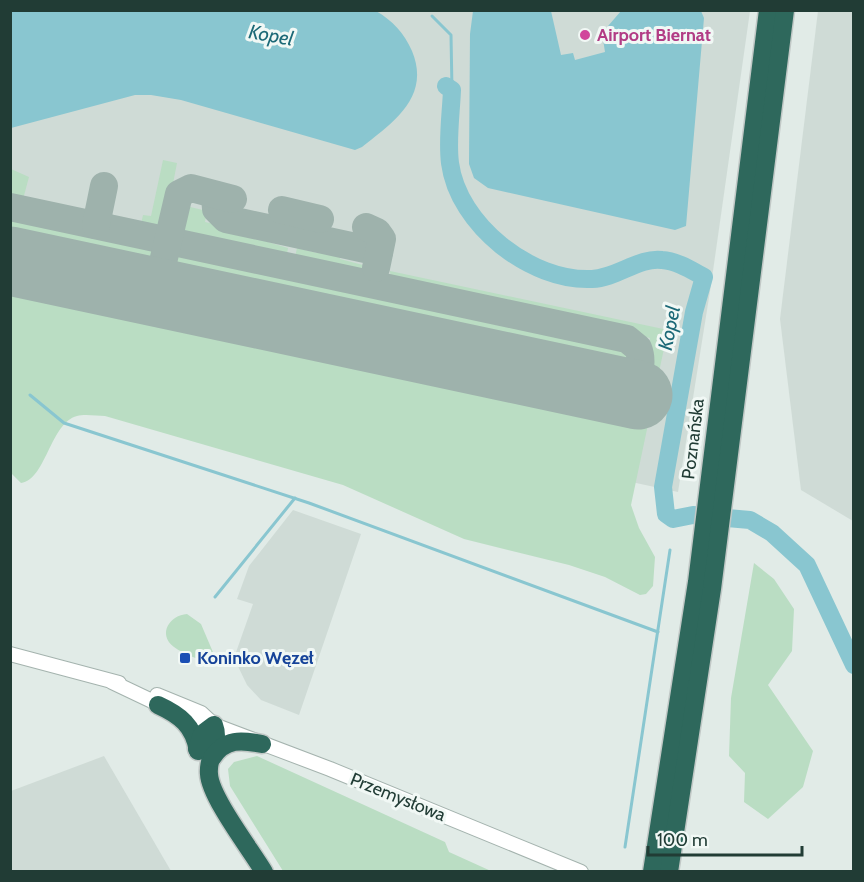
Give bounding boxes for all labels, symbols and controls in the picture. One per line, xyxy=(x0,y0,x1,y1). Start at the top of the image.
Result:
water label: Kopel xyxy=(247,19,295,51)
place label: Airport Biernat xyxy=(597,24,711,46)
marker: Airport Biernat xyxy=(578,28,592,42)
water label: Kopel xyxy=(653,303,685,352)
street label: Poznańska xyxy=(677,397,709,481)
place label: Koninko Węzeł xyxy=(197,647,314,669)
marker: Koninko Węzeł xyxy=(178,651,192,665)
street label: Przemysłowa xyxy=(347,768,449,826)
scale bar xyxy=(648,819,802,857)
text: 100 m xyxy=(657,829,708,851)

